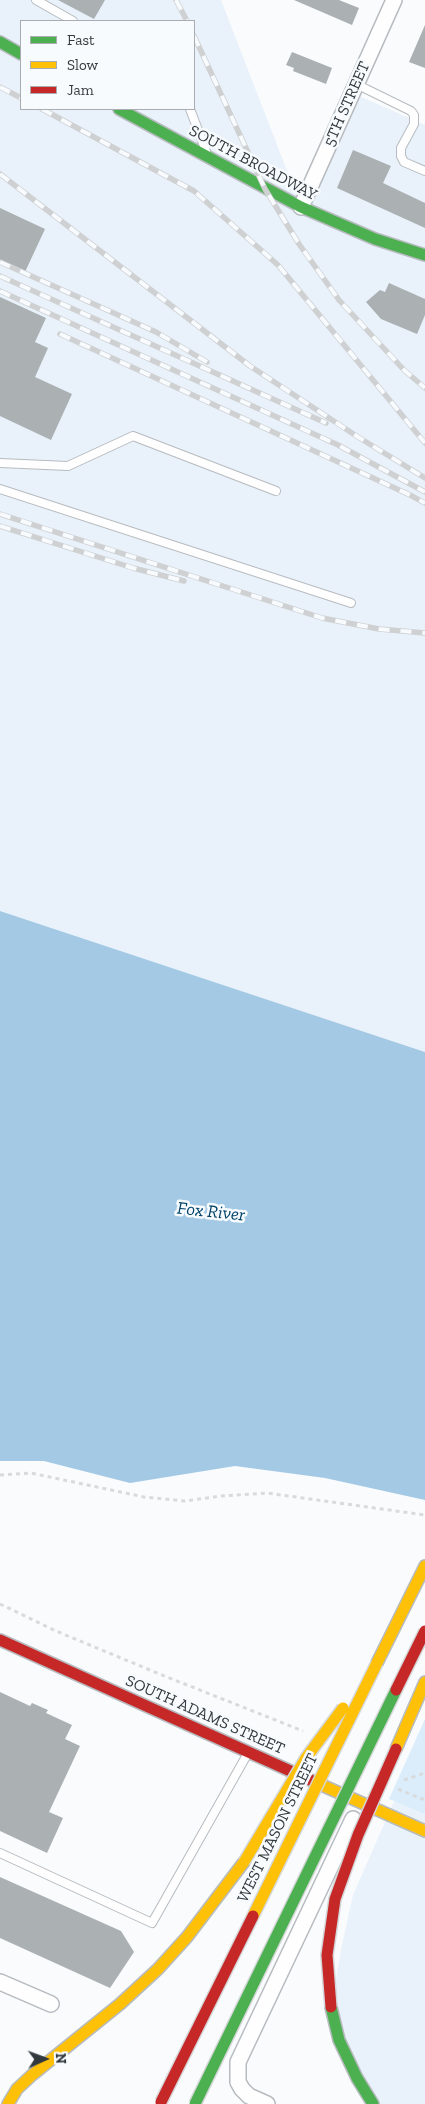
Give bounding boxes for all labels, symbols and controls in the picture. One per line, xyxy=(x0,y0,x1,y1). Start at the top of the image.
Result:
legend xyxy=(20,20,195,110)
text: Fast xyxy=(67,31,95,49)
text: Slow xyxy=(67,56,98,74)
street label: 5TH STREET xyxy=(320,59,374,149)
text: Jam xyxy=(67,81,94,99)
street label: SOUTH BROADWAY xyxy=(186,121,320,205)
water label: Fox River xyxy=(176,1198,246,1226)
street label: SOUTH ADAMS STREET xyxy=(123,1671,287,1759)
street label: WEST MASON STREET xyxy=(234,1750,322,1906)
north arrow xyxy=(20,2034,70,2084)
text: N xyxy=(52,2053,69,2064)

